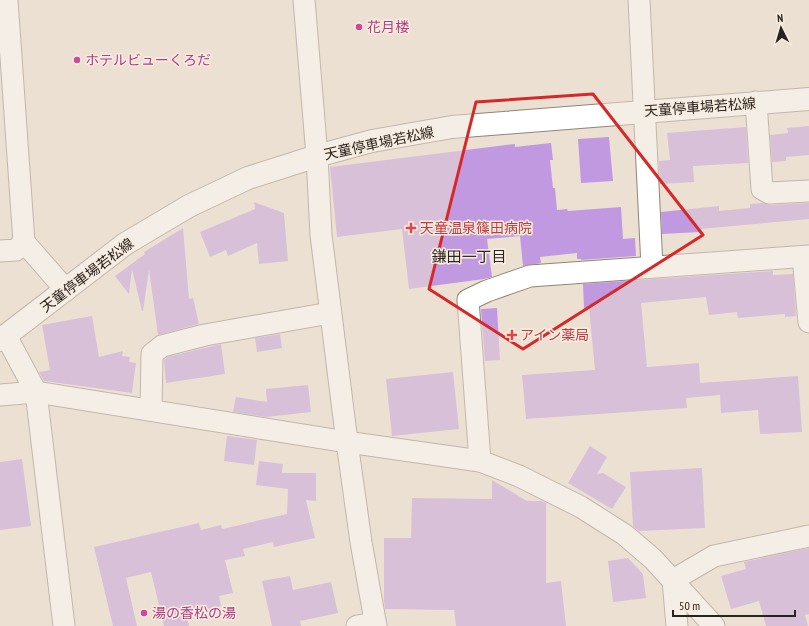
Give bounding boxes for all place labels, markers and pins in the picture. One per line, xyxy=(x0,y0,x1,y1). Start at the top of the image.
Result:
place label: 花月楼 xyxy=(367,18,410,36)
marker: 花月楼 xyxy=(354,22,364,32)
place label: ホテルビューくろだ xyxy=(85,51,211,69)
marker: ホテルビューくろだ xyxy=(72,55,82,65)
place label: 天童温泉篠田病院 xyxy=(420,219,532,237)
marker: 天童温泉篠田病院 xyxy=(405,222,417,234)
place label: アイン薬局 xyxy=(520,326,589,344)
marker: アイン薬局 xyxy=(507,330,517,340)
place label: 湯の香松の湯 xyxy=(152,604,236,622)
marker: 湯の香松の湯 xyxy=(139,608,149,618)

